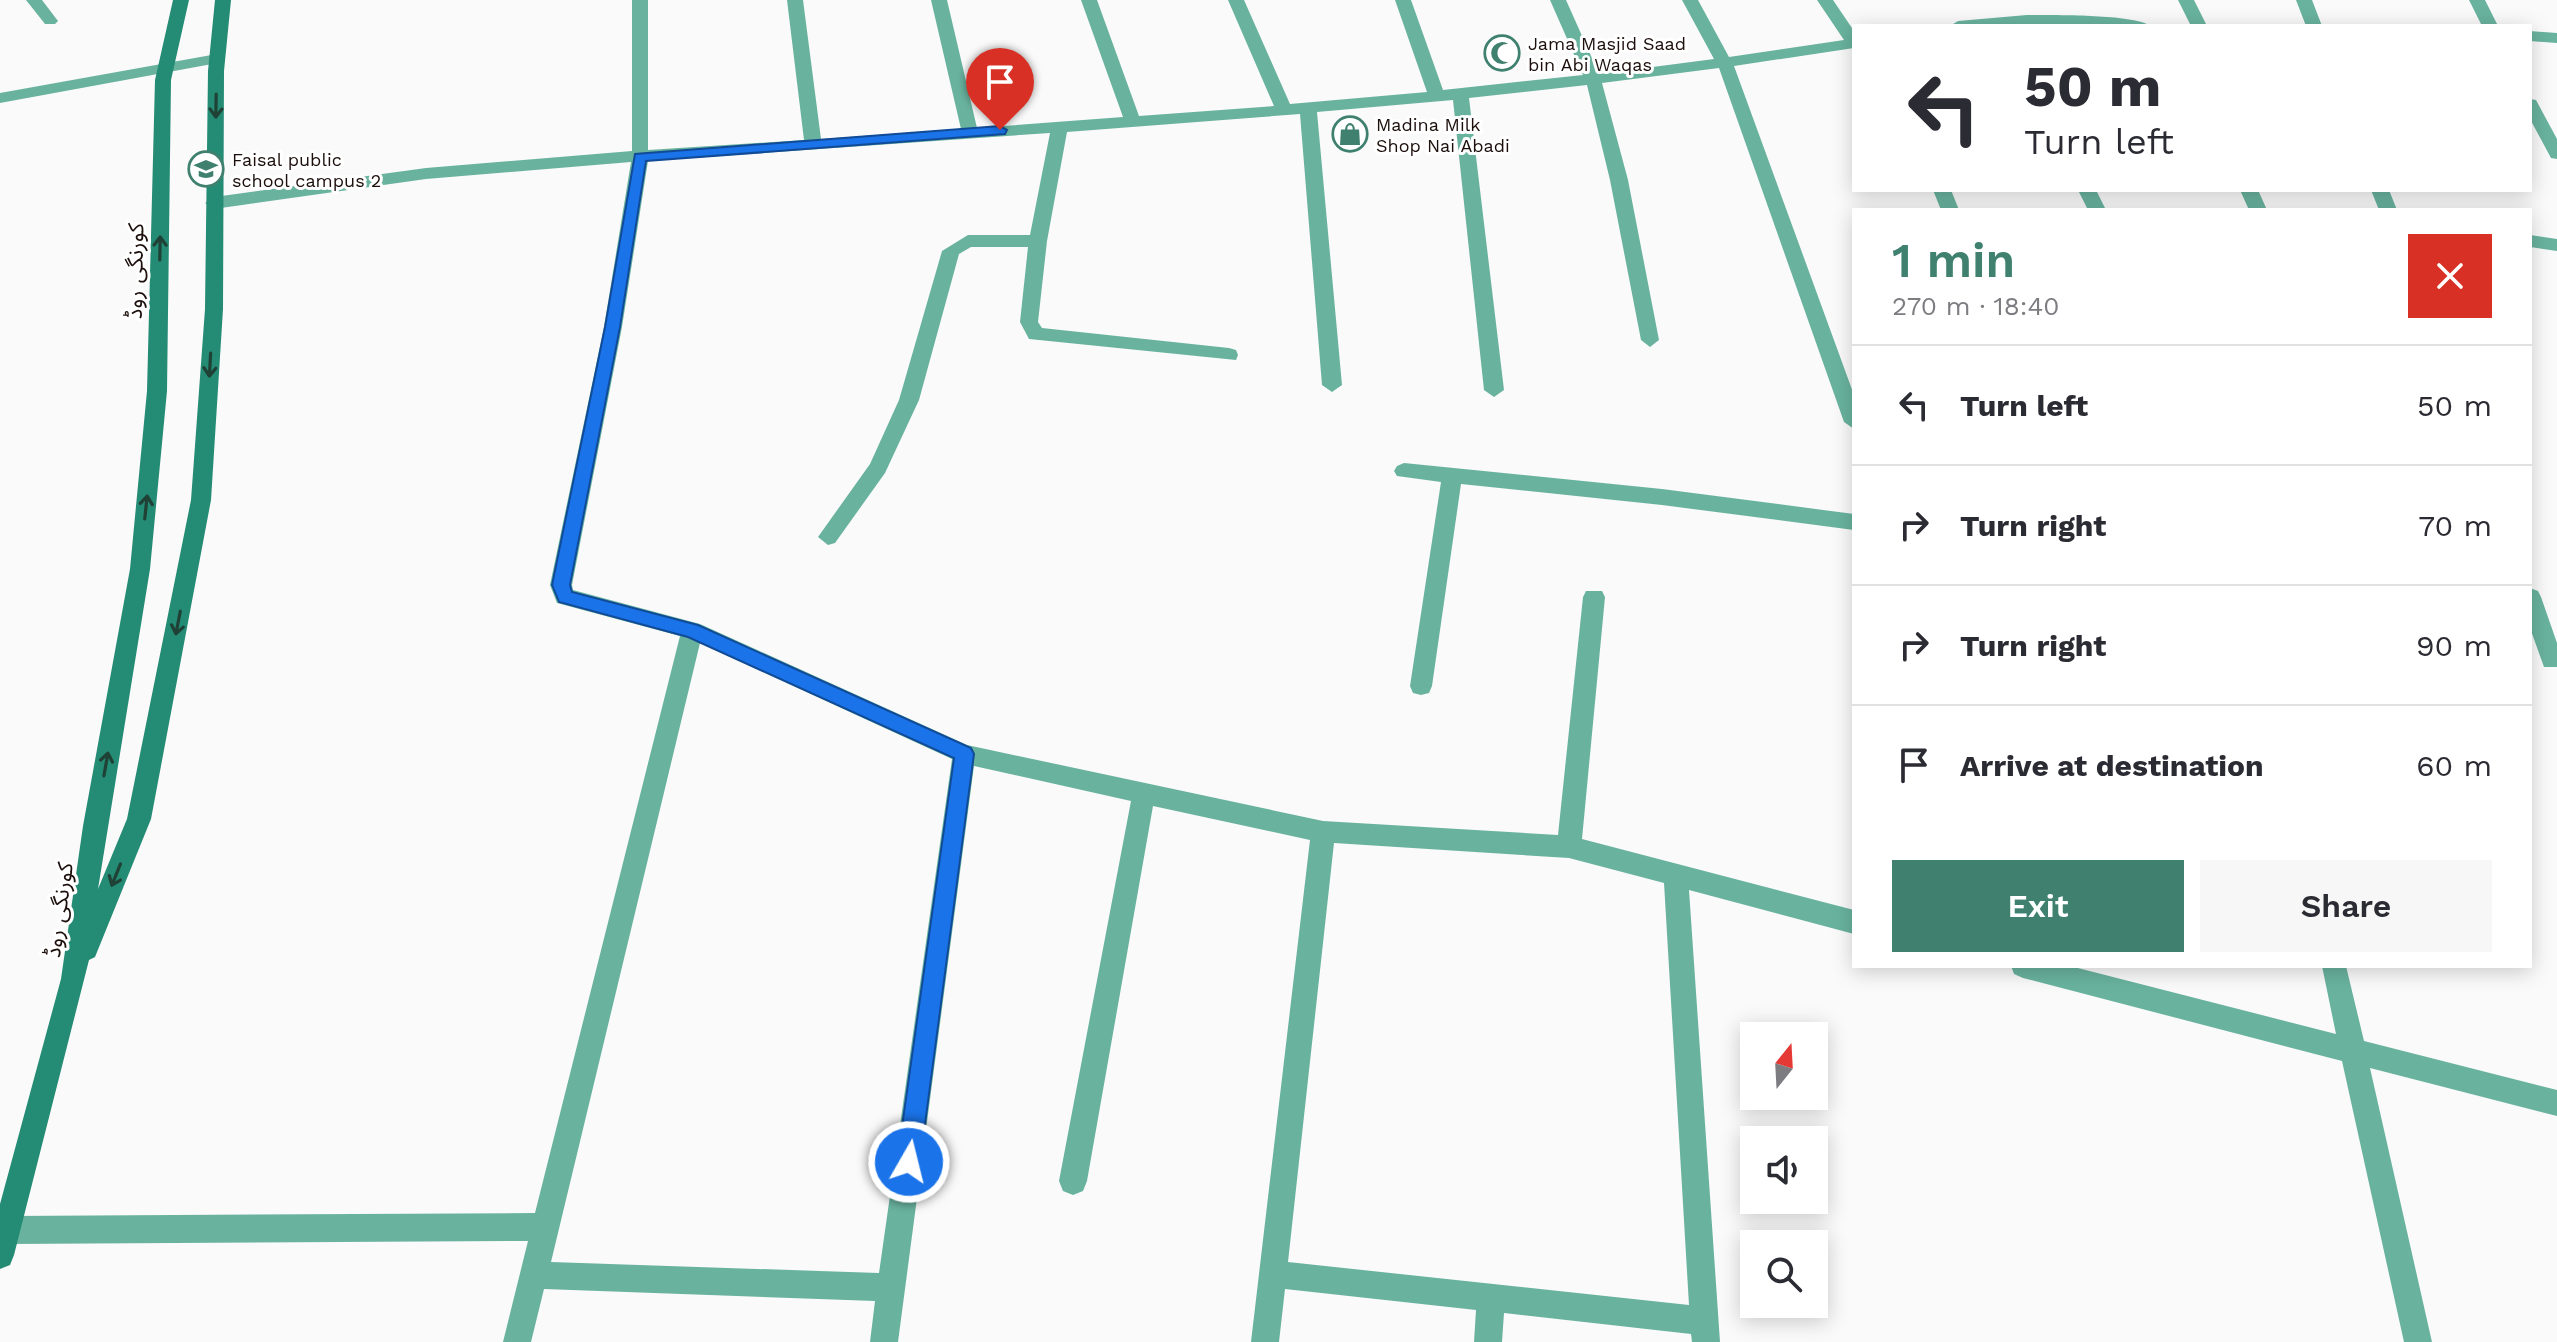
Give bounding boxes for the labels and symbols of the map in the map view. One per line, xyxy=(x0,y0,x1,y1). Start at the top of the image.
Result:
place label: Jama Masjid Saad bin Abi Waqas xyxy=(1528,33,1686,75)
mosque icon: Jama Masjid Saad bin Abi Waqas xyxy=(1483,34,1521,72)
pin xyxy=(966,48,1034,130)
one-way arrow xyxy=(208,92,223,119)
place label: Madina Milk Shop Nai Abadi xyxy=(1376,114,1510,156)
shop icon: Madina Milk Shop Nai Abadi xyxy=(1331,115,1369,153)
place label: Faisal public school campus 2 xyxy=(232,149,381,191)
school or university icon: Faisal public school campus 2 xyxy=(187,150,225,188)
street label: کورنگی روڈ xyxy=(122,222,149,319)
one-way arrow xyxy=(152,235,168,262)
one-way arrow xyxy=(203,351,218,378)
one-way arrow xyxy=(139,494,154,521)
one-way arrow xyxy=(170,610,185,635)
one-way arrow xyxy=(99,752,114,777)
street label: کورنگی روڈ xyxy=(40,860,79,959)
one-way arrow xyxy=(108,862,123,887)
north arrow xyxy=(1740,1022,1828,1110)
position arrow xyxy=(867,1120,951,1204)

